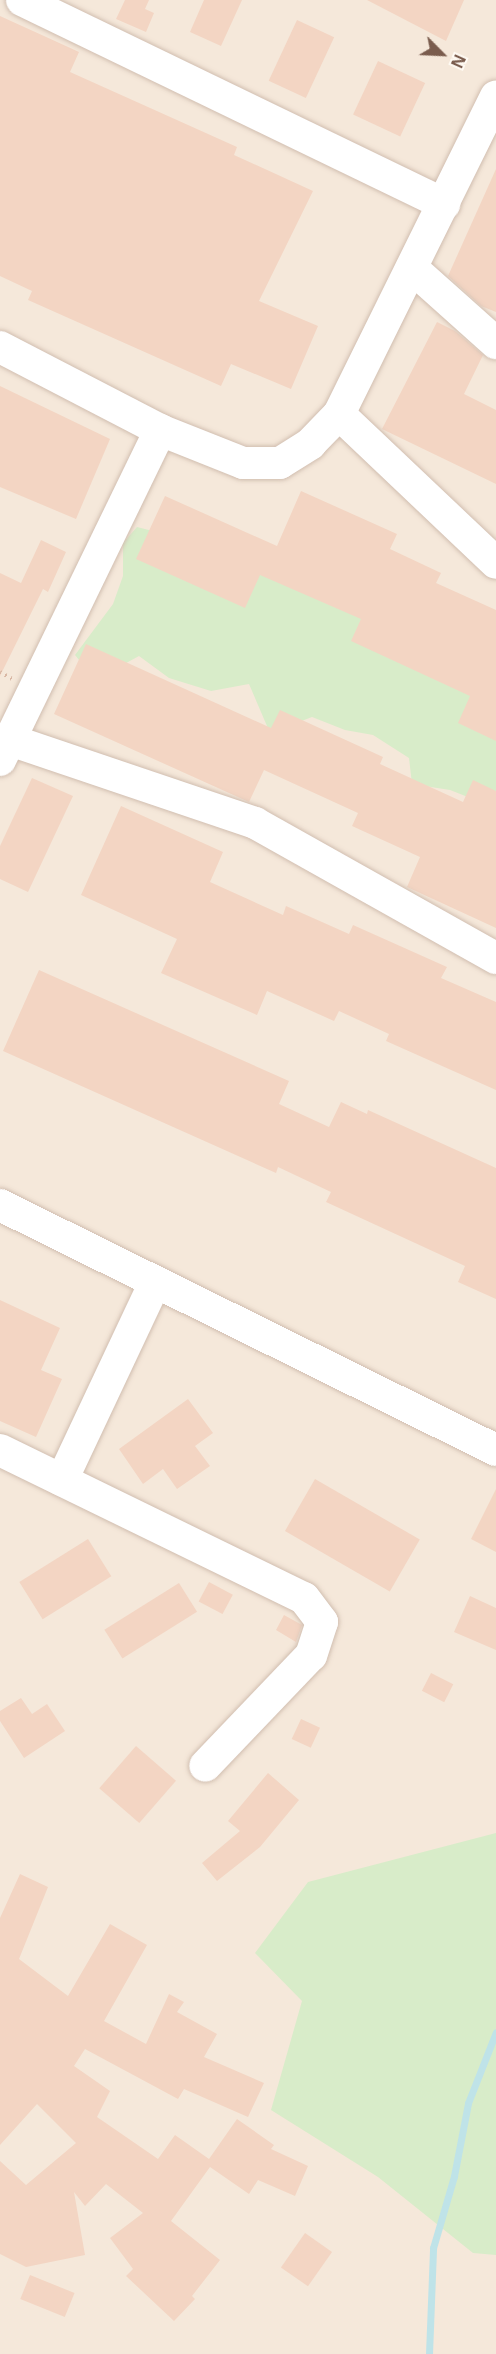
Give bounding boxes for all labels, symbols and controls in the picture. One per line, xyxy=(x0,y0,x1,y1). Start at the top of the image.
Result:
north arrow xyxy=(412,24,472,84)
text: N xyxy=(446,51,471,72)

